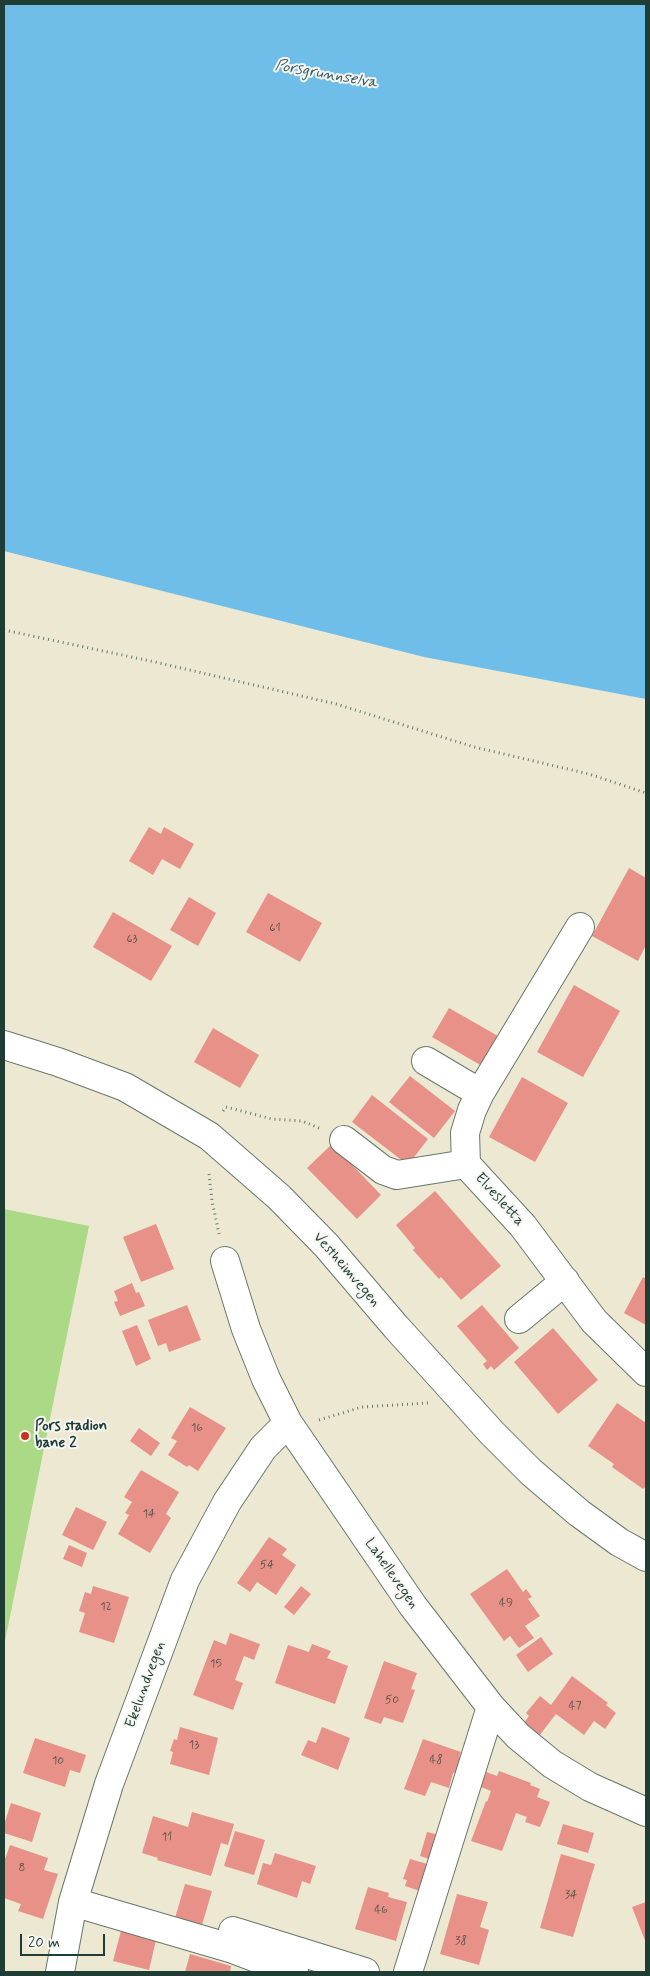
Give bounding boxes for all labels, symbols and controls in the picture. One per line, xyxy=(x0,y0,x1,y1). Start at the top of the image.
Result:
water label: Porsgrunnselva xyxy=(274,57,378,93)
house number: 61 xyxy=(269,921,281,935)
house number: 63 xyxy=(126,932,138,946)
street label: Elvesletta xyxy=(470,1170,528,1230)
street label: Vestheimvegen xyxy=(309,1229,383,1311)
place label: Pors stadion bane 2 xyxy=(35,1418,107,1453)
house number: 16 xyxy=(191,1421,203,1435)
marker: Pors stadion bane 2 xyxy=(19,1430,31,1442)
house number: 14 xyxy=(143,1507,155,1521)
street label: Lahellevegen xyxy=(360,1535,422,1613)
house number: 54 xyxy=(260,1558,274,1572)
house number: 49 xyxy=(499,1596,513,1610)
house number: 12 xyxy=(100,1600,112,1614)
street label: Ekelundvegen xyxy=(122,1639,170,1731)
house number: 15 xyxy=(210,1657,222,1671)
house number: 50 xyxy=(385,1693,399,1707)
house number: 47 xyxy=(568,1699,582,1713)
house number: 13 xyxy=(189,1738,199,1752)
house number: 48 xyxy=(429,1753,443,1767)
house number: 10 xyxy=(52,1754,64,1768)
house number: 11 xyxy=(162,1830,172,1844)
house number: 8 xyxy=(19,1861,25,1875)
house number: 34 xyxy=(565,1888,577,1902)
house number: 46 xyxy=(374,1903,388,1917)
scale bar xyxy=(22,1924,108,1956)
text: 20 m xyxy=(28,1933,60,1953)
house number: 38 xyxy=(455,1934,467,1948)

